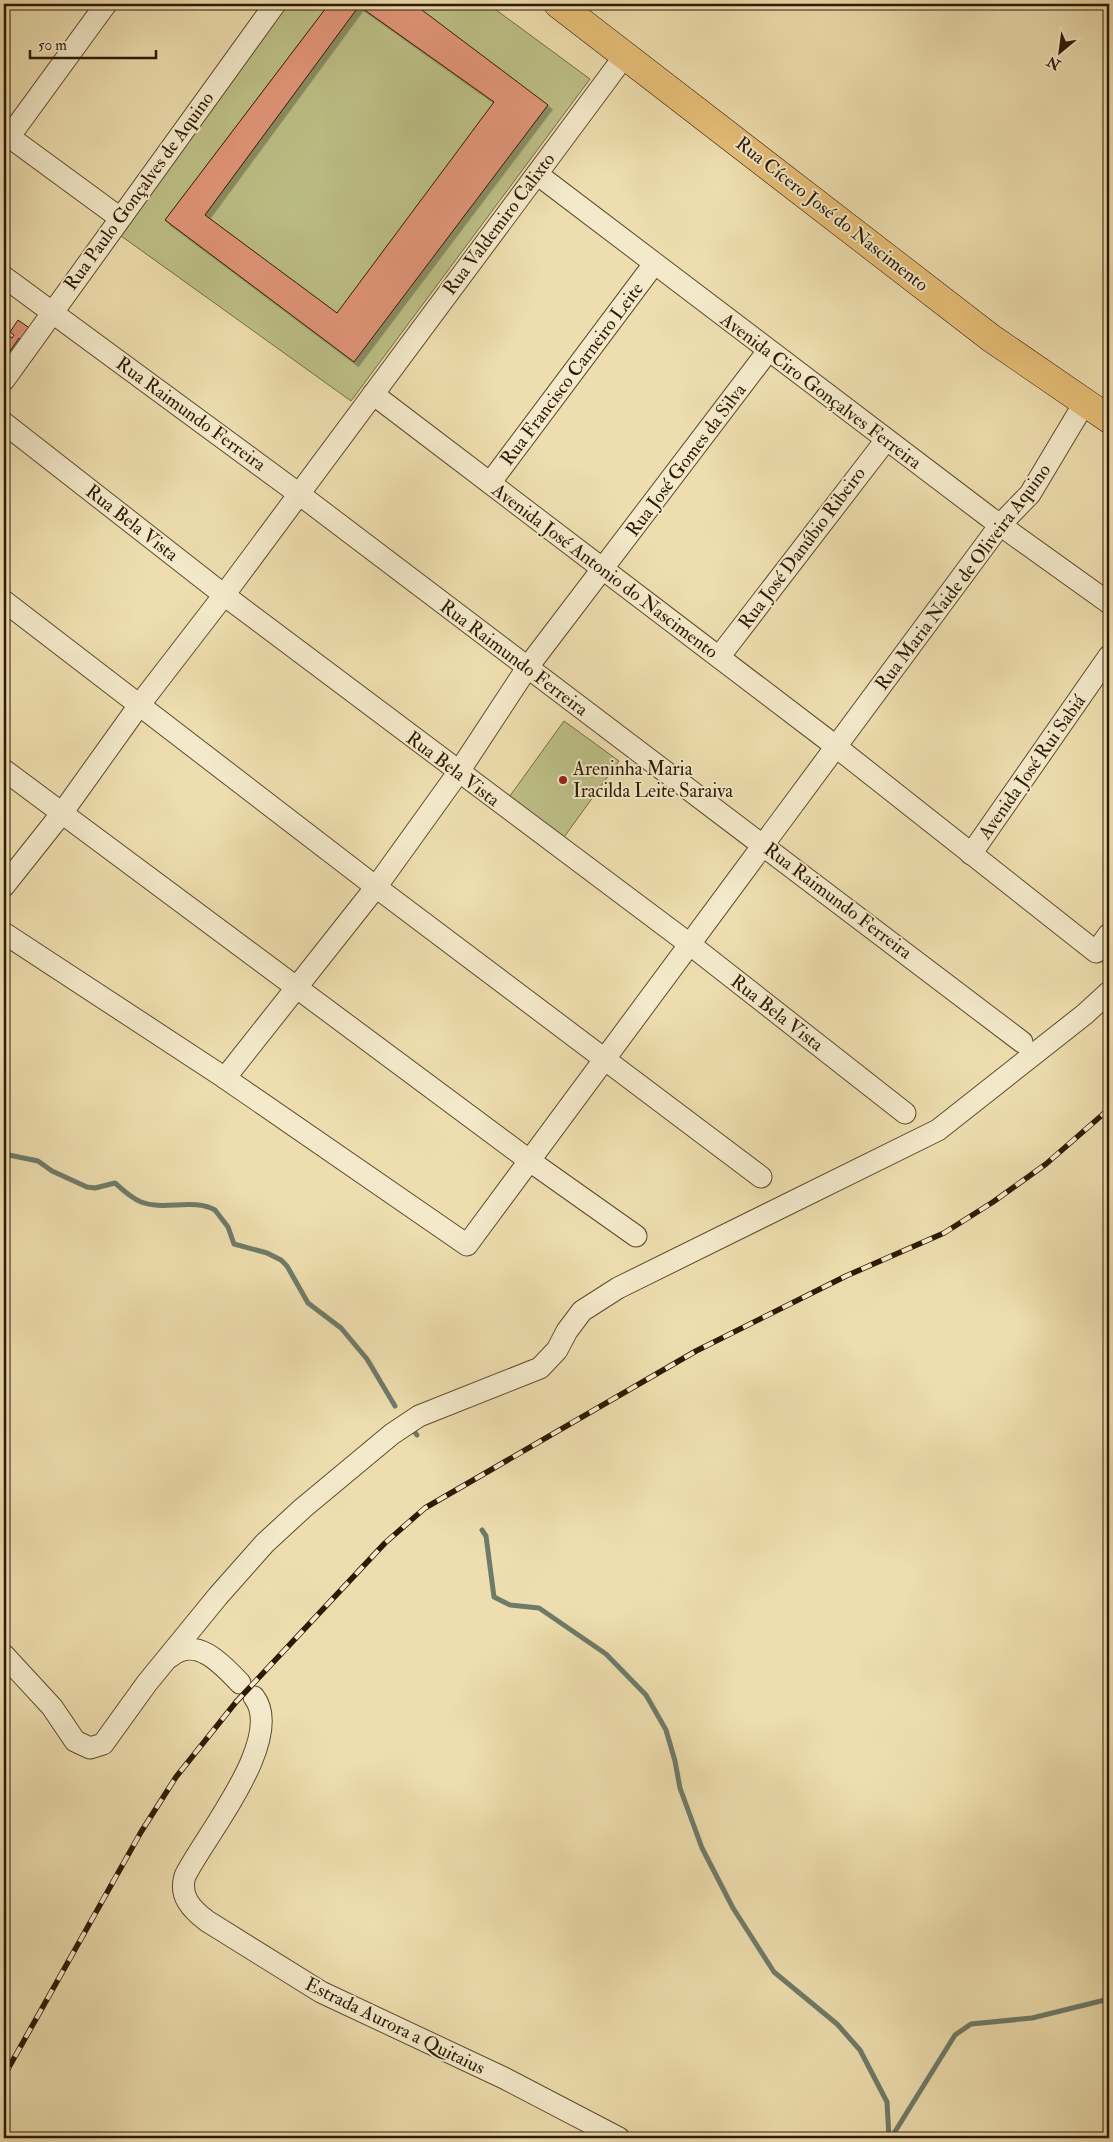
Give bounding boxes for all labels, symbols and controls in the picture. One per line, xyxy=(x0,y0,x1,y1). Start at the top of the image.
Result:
scale bar xyxy=(30,28,156,60)
north arrow xyxy=(1036,28,1086,78)
text: 50 m xyxy=(38,36,67,55)
text: N xyxy=(1044,52,1064,74)
street label: Rua Paulo Gonçalves de Aquino xyxy=(59,87,219,295)
street label: Rua Cícero José do Nascimento xyxy=(731,131,933,297)
street label: Rua Valdemiro Calixto xyxy=(438,148,560,300)
street label: Rua Francisco Carneiro Leite xyxy=(495,277,649,470)
street label: Avenida Ciro Gonçalves Ferreira xyxy=(715,307,926,475)
street label: Rua Raimundo Ferreira xyxy=(111,352,271,477)
street label: Rua José Gomes da Silva xyxy=(621,378,752,541)
street label: Rua Maria Naide de Oliveira Aquino xyxy=(870,459,1056,695)
street label: Rua José Danúbio Ribeiro xyxy=(733,462,871,634)
street label: Avenida José Antonio do Nascimento xyxy=(486,477,723,664)
street label: Rua Bela Vista xyxy=(81,479,183,567)
street label: Rua Raimundo Ferreira xyxy=(435,594,593,722)
street label: Avenida José Rui Sabiá xyxy=(972,690,1091,845)
street label: Rua Bela Vista xyxy=(401,726,505,812)
place label: Areninha Maria Iracilda Leite Saraiva xyxy=(572,757,733,803)
marker: Areninha Maria Iracilda Leite Saraiva xyxy=(557,774,569,786)
street label: Rua Raimundo Ferreira xyxy=(759,837,917,965)
street label: Rua Bela Vista xyxy=(726,969,828,1057)
street label: Estrada Aurora a Quitaius xyxy=(301,1972,489,2080)

